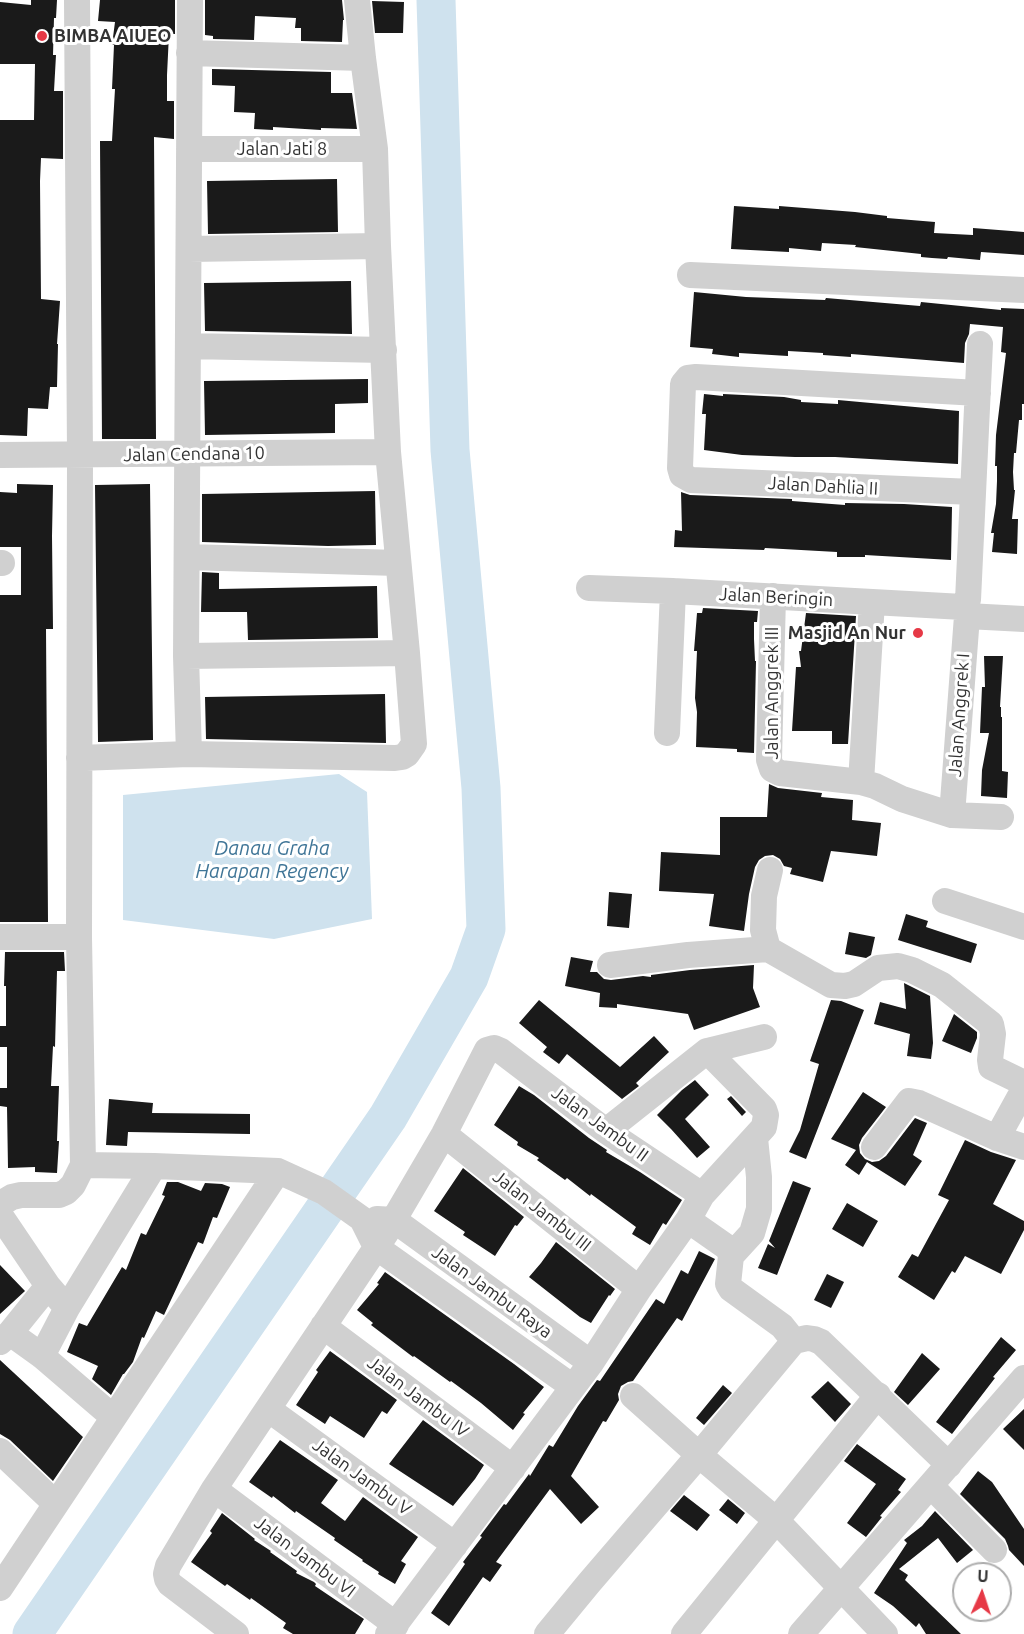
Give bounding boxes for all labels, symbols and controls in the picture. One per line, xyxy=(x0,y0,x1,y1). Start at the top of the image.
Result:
place label: BIMBA AIUEO xyxy=(54,25,171,47)
marker: BIMBA AIUEO xyxy=(35,29,49,43)
street label: Jalan Jati 8 xyxy=(237,138,327,160)
street label: Jalan Cendana 10 xyxy=(123,442,265,466)
street label: Jalan Dahlia II xyxy=(767,472,879,500)
street label: Jalan Beringin xyxy=(718,583,834,611)
place label: Masjid An Nur xyxy=(788,622,906,644)
marker: Masjid An Nur xyxy=(911,626,925,640)
street label: Jalan Anggrek III xyxy=(761,627,783,759)
street label: Jalan Anggrek I xyxy=(944,653,974,777)
water label: Danau Graha Harapan Regency xyxy=(196,836,348,883)
street label: Jalan Jambu II xyxy=(547,1082,653,1166)
street label: Jalan Jambu III xyxy=(489,1166,595,1256)
street label: Jalan Jambu Raya xyxy=(428,1241,556,1343)
street label: Jalan Jambu IV xyxy=(363,1352,473,1442)
street label: Jalan Jambu V xyxy=(309,1434,415,1520)
street label: Jalan Jambu VI xyxy=(250,1512,360,1602)
north arrow xyxy=(952,1562,1012,1622)
text: U xyxy=(977,1567,989,1585)

